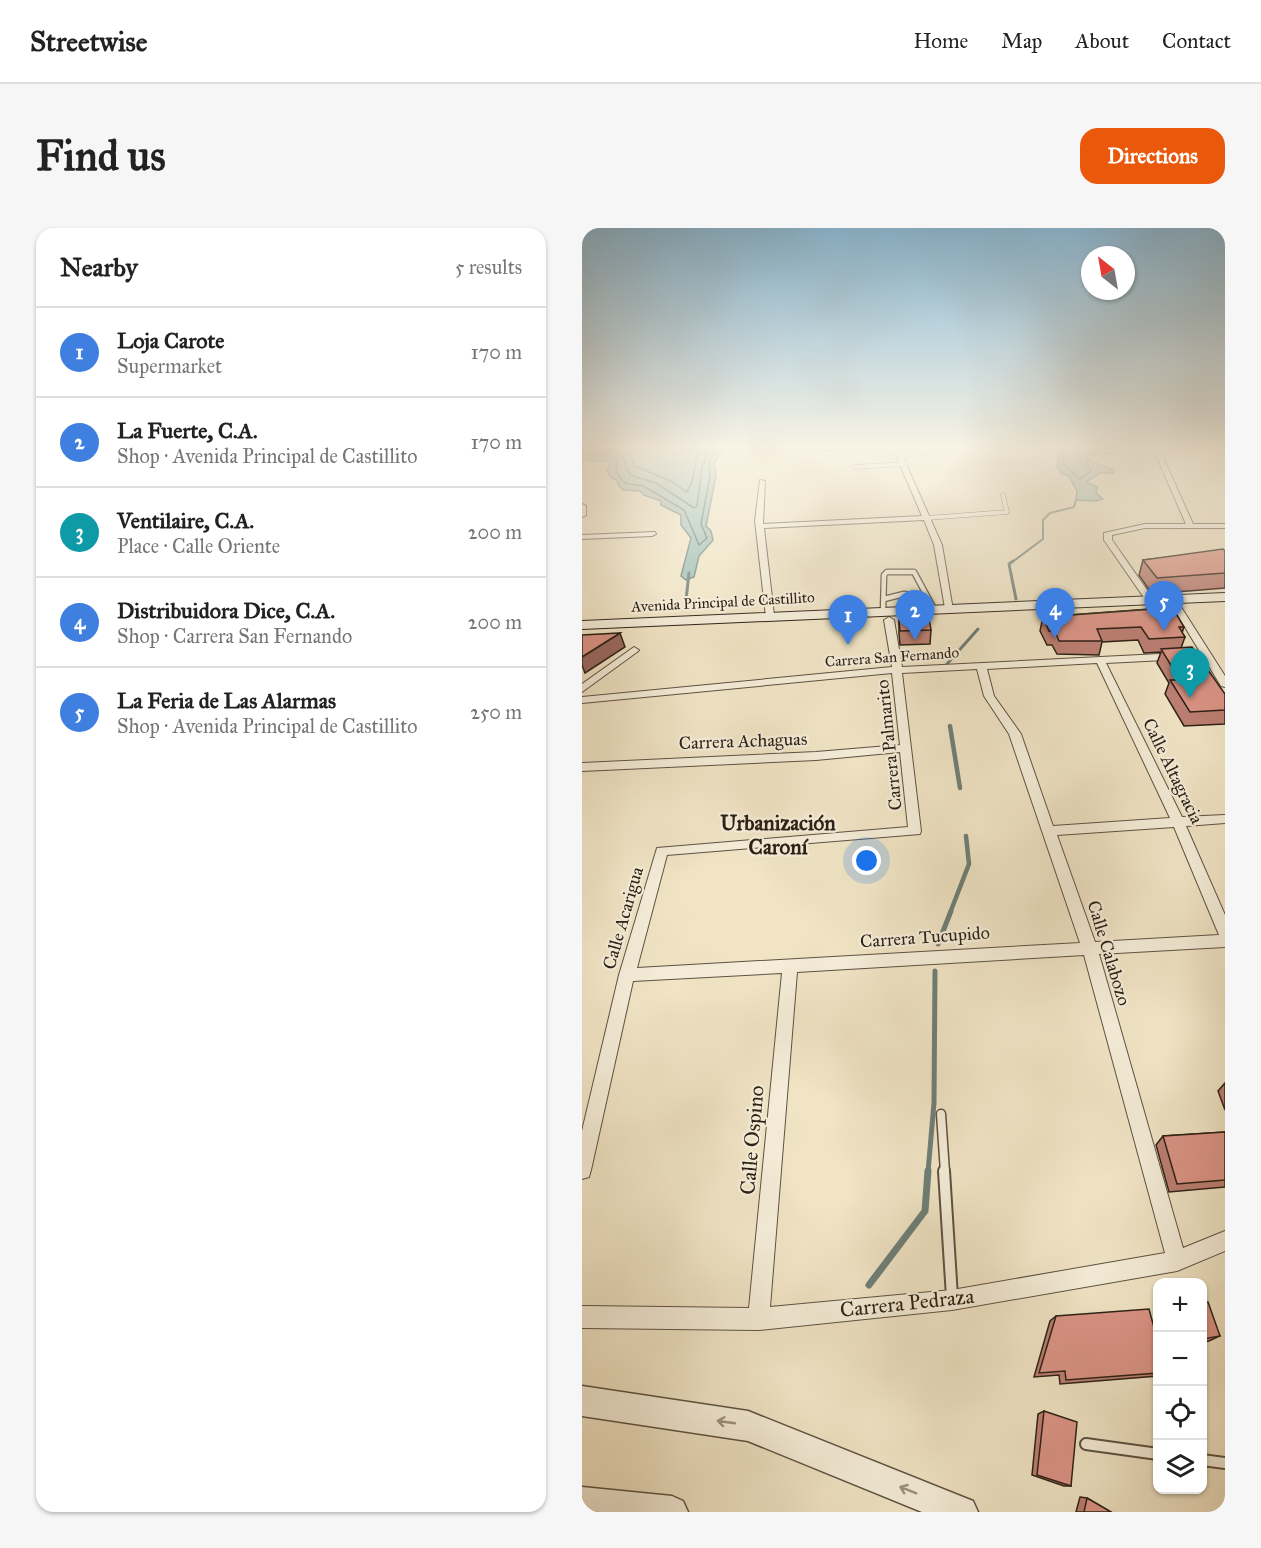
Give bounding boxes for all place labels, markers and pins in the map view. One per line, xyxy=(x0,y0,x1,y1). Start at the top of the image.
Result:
pin: 5 xyxy=(1144,582,1184,631)
pin: 4 xyxy=(1036,588,1074,638)
pin: 2 xyxy=(896,590,934,640)
pin: 1 xyxy=(828,596,868,645)
pin: 3 xyxy=(1170,648,1210,698)

